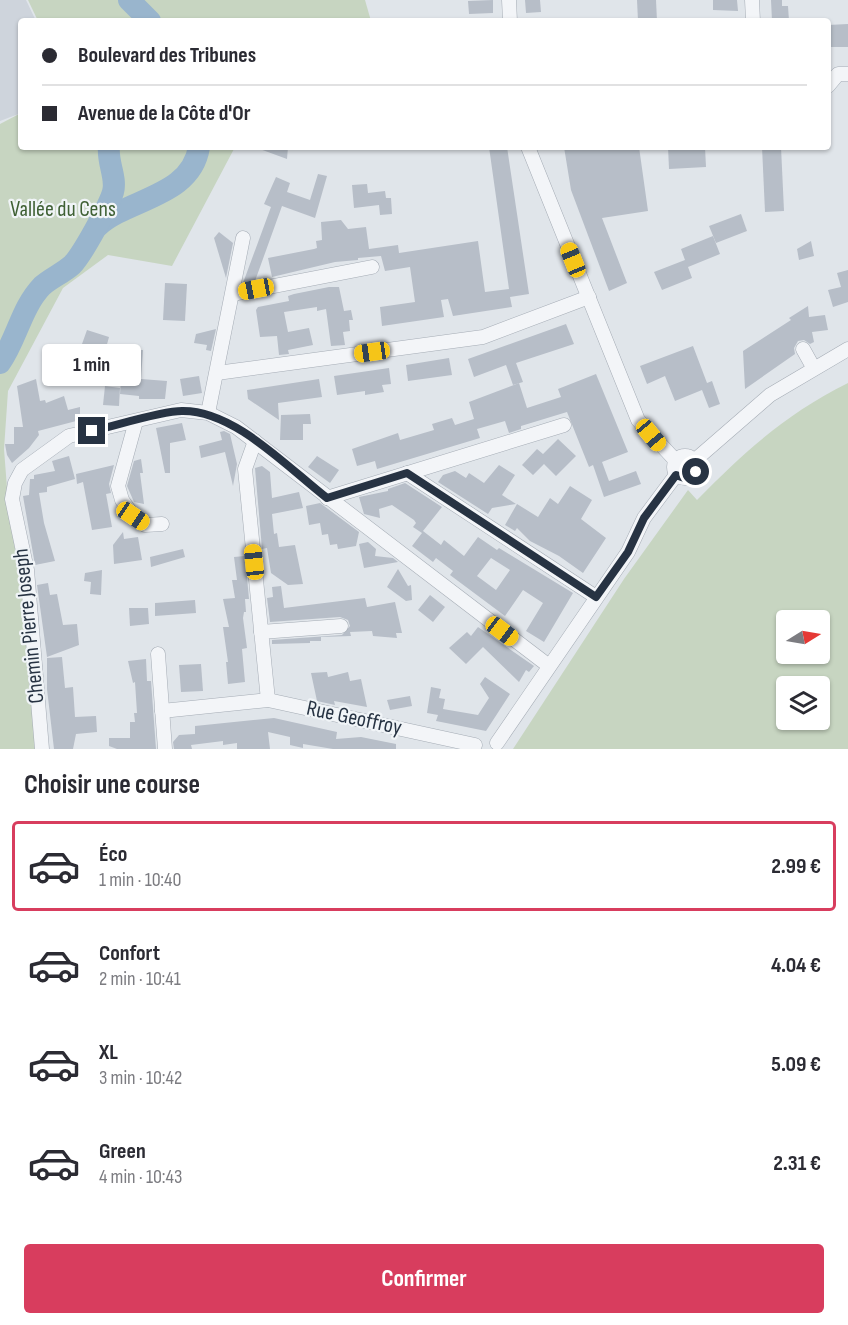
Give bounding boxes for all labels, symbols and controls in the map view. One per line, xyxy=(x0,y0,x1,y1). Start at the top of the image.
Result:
text: Boulevard des Tribunes xyxy=(78,42,256,69)
text: Avenue de la Côte d'Or xyxy=(78,100,250,127)
park label: Vallée du Cens xyxy=(10,196,116,223)
car xyxy=(558,240,588,280)
car xyxy=(237,277,275,301)
car xyxy=(353,341,391,363)
callout: 1 min xyxy=(42,344,142,386)
text: 1 min xyxy=(73,353,110,377)
car xyxy=(633,415,669,455)
route end xyxy=(78,417,105,444)
route start xyxy=(682,458,709,485)
car xyxy=(113,498,153,534)
car xyxy=(243,543,265,581)
street label: Chemin Pierre Joseph xyxy=(7,547,51,705)
north arrow xyxy=(776,610,830,664)
map controls xyxy=(776,610,830,730)
car xyxy=(482,613,522,649)
button: layers xyxy=(776,676,830,730)
street label: Rue Geoffroy xyxy=(304,695,405,741)
text: Choisir une course xyxy=(24,769,200,801)
icon: car xyxy=(27,839,81,893)
text: Éco xyxy=(99,841,127,868)
text: 2.99 € xyxy=(771,853,821,880)
text: 1 min · 10:40 xyxy=(99,868,181,892)
icon: car xyxy=(27,938,81,992)
text: Confort xyxy=(99,940,160,967)
text: 4.04 € xyxy=(771,952,821,979)
text: 2 min · 10:41 xyxy=(99,967,181,991)
icon: car xyxy=(27,1037,81,1091)
text: XL xyxy=(99,1039,118,1066)
text: 5.09 € xyxy=(771,1051,821,1078)
text: 3 min · 10:42 xyxy=(99,1066,182,1090)
icon: car xyxy=(27,1136,81,1190)
text: Green xyxy=(99,1138,146,1165)
text: 2.31 € xyxy=(773,1150,821,1177)
text: 4 min · 10:43 xyxy=(99,1165,182,1189)
button: Confirmer xyxy=(24,1244,824,1313)

